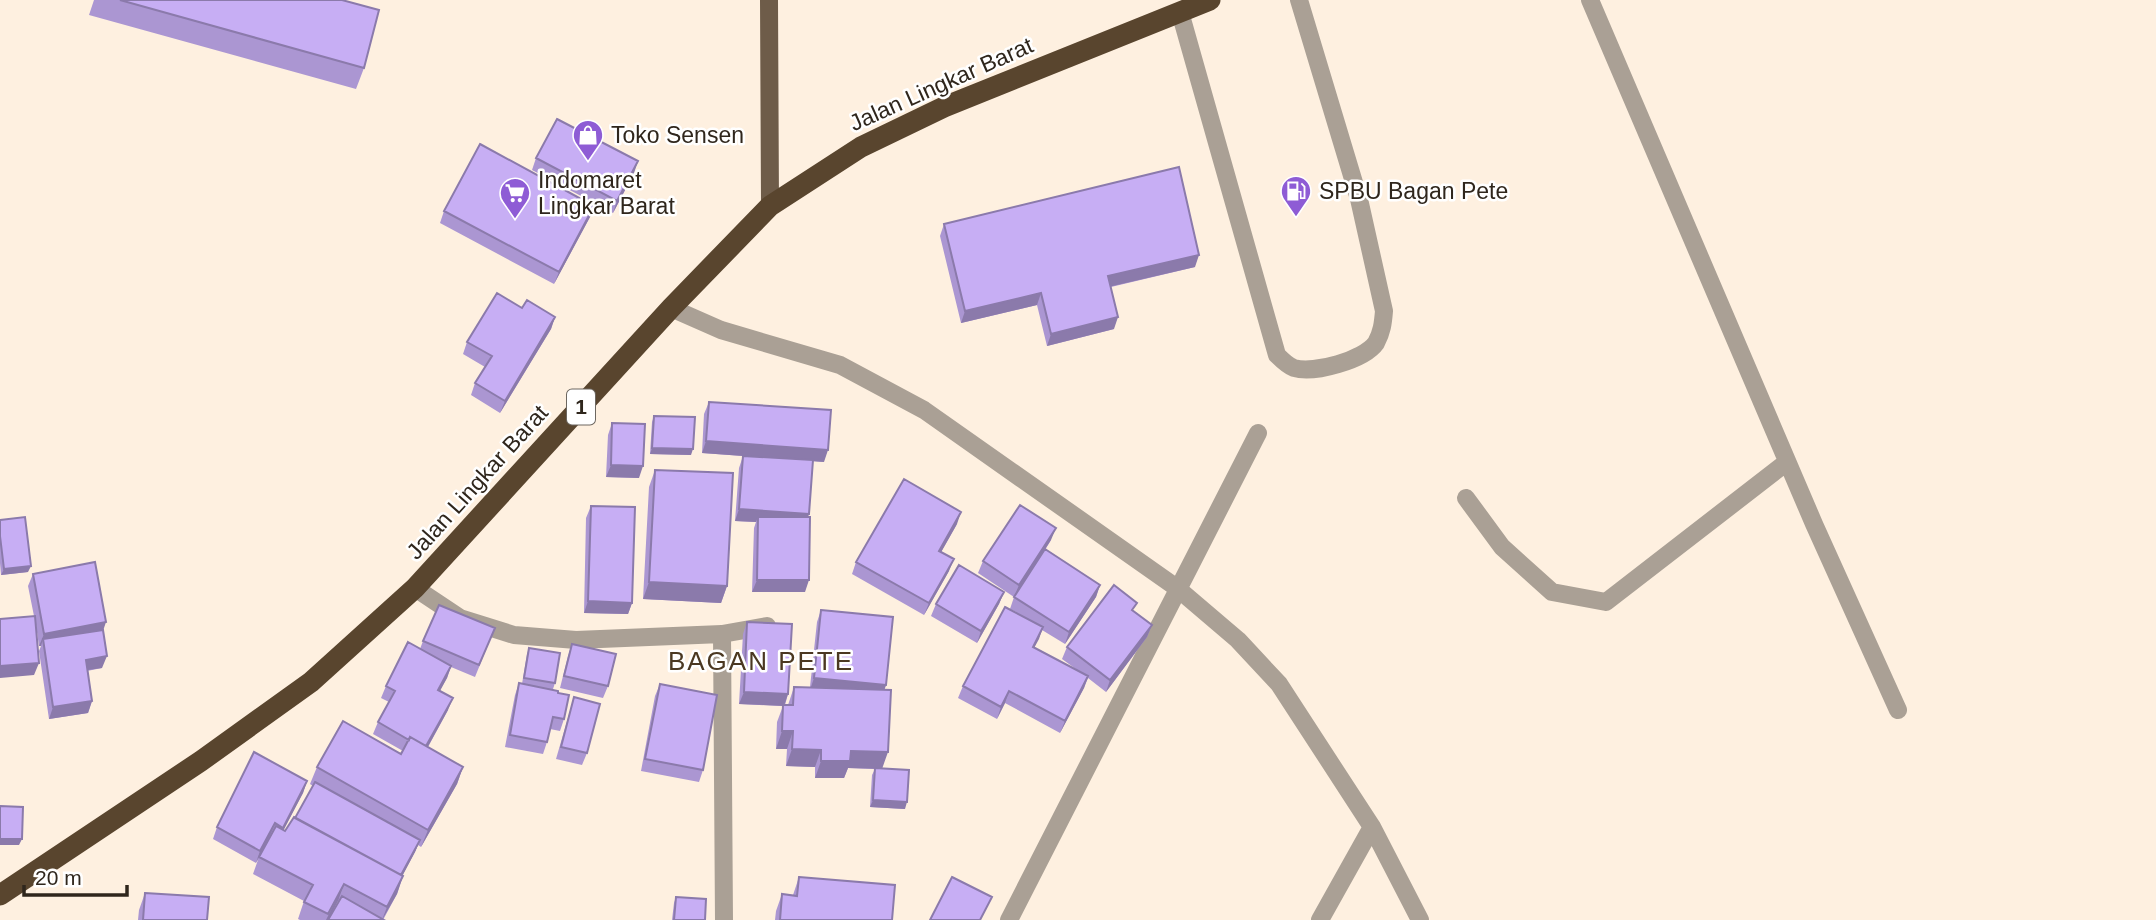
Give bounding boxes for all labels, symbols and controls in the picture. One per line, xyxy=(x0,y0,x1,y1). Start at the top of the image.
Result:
street label: Jalan Lingkar Barat xyxy=(845,32,1037,136)
shop icon: Toko Sensen xyxy=(571,118,605,162)
place label: Toko Sensen xyxy=(611,122,744,148)
place label: Indomaret Lingkar Barat xyxy=(538,167,675,219)
fuel station icon: SPBU Bagan Pete xyxy=(1279,174,1313,218)
supermarket icon: Indomaret Lingkar Barat xyxy=(498,176,532,220)
place label: SPBU Bagan Pete xyxy=(1319,178,1508,204)
road number: 1 xyxy=(567,390,595,424)
street label: Jalan Lingkar Barat xyxy=(401,399,553,564)
district label: BAGAN PETE xyxy=(668,646,854,676)
scale bar xyxy=(24,853,128,897)
text: 20 m xyxy=(35,866,82,889)

